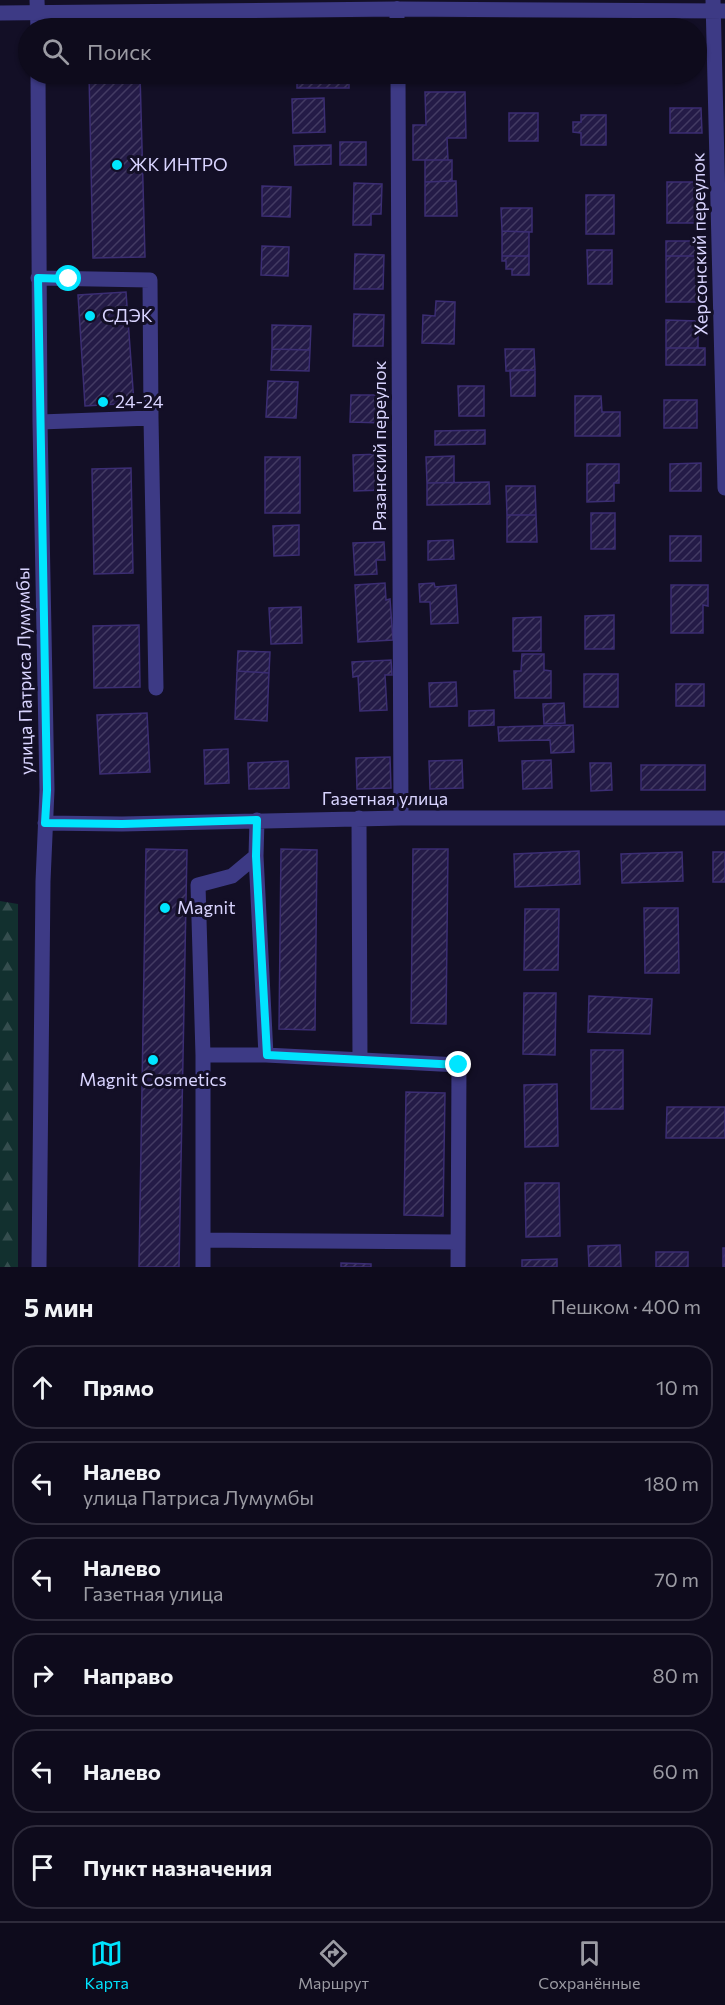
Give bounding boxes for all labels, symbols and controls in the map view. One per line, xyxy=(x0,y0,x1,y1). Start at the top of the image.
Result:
search box xyxy=(18,18,707,84)
icon: search xyxy=(39,35,72,68)
text: Поиск xyxy=(87,38,152,65)
street label: Херсонский переулок xyxy=(686,152,712,336)
place label: ЖК ИНТРО xyxy=(129,153,228,175)
marker: ЖК ИНТРО xyxy=(110,158,124,172)
route start xyxy=(55,265,81,291)
place label: СДЭК xyxy=(102,304,153,326)
marker: СДЭК xyxy=(83,309,97,323)
street label: Рязанский переулок xyxy=(368,360,390,531)
place label: 24-24 xyxy=(115,390,164,412)
marker: 24-24 xyxy=(96,395,110,409)
street label: улица Патриса Лумумбы xyxy=(11,567,37,775)
street label: Газетная улица xyxy=(322,787,448,809)
place label: Magnit xyxy=(177,896,236,918)
marker: Magnit xyxy=(158,901,172,915)
route end xyxy=(445,1051,471,1077)
marker: Magnit Cosmetics xyxy=(146,1053,160,1067)
place label: Magnit Cosmetics xyxy=(79,1068,227,1090)
text: 5 мин xyxy=(24,1291,94,1322)
text: Пешком · 400 m xyxy=(551,1294,701,1318)
icon: ahead xyxy=(26,1371,59,1404)
text: Прямо xyxy=(83,1374,154,1401)
text: 10 m xyxy=(656,1375,699,1399)
text: Налево xyxy=(83,1458,161,1485)
icon: left xyxy=(26,1467,59,1500)
text: 180 m xyxy=(644,1471,699,1495)
text: улица Патриса Лумумбы xyxy=(83,1485,314,1509)
text: Налево xyxy=(83,1554,161,1581)
icon: left xyxy=(26,1563,59,1596)
text: 70 m xyxy=(654,1567,699,1591)
text: Газетная улица xyxy=(83,1581,223,1605)
icon: right xyxy=(26,1659,59,1692)
text: Направо xyxy=(83,1662,173,1689)
text: 80 m xyxy=(653,1663,699,1687)
icon: left xyxy=(26,1755,59,1788)
text: Налево xyxy=(83,1758,161,1785)
text: 60 m xyxy=(653,1759,699,1783)
icon: arrive xyxy=(26,1851,59,1884)
text: Пункт назначения xyxy=(83,1854,272,1881)
tab: Карта xyxy=(85,1937,129,1992)
tab: Маршрут xyxy=(298,1937,369,1992)
tab: Сохранённые xyxy=(538,1937,640,1992)

